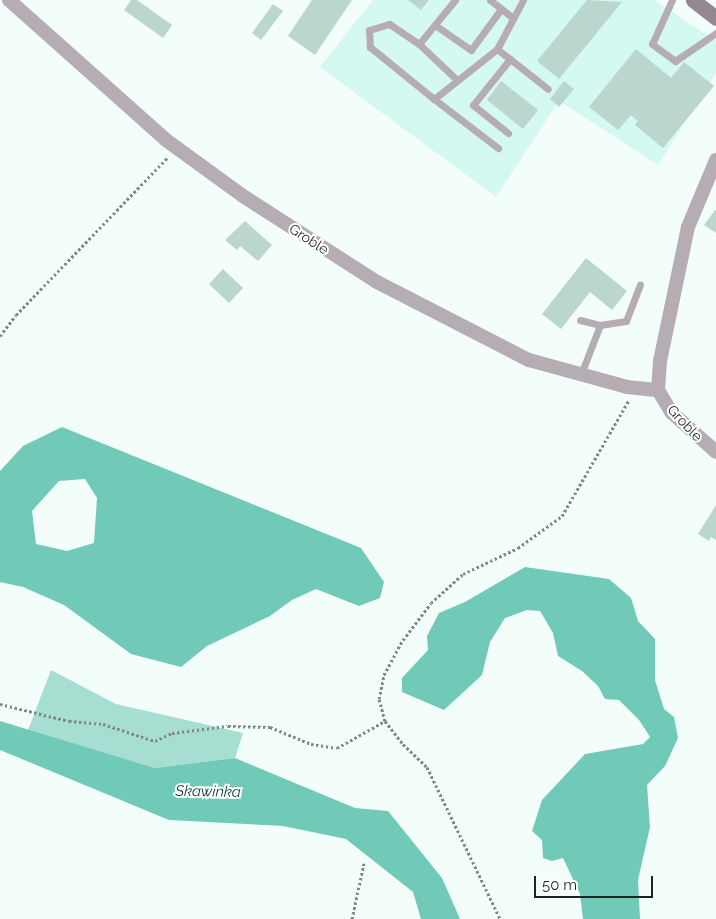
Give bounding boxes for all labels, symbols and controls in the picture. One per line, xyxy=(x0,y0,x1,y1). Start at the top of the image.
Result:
street label: Groble xyxy=(286,220,332,258)
street label: Groble xyxy=(664,401,706,445)
water label: Skawinka xyxy=(175,782,241,802)
scale bar xyxy=(536,866,655,898)
text: 50 m xyxy=(542,876,577,894)

